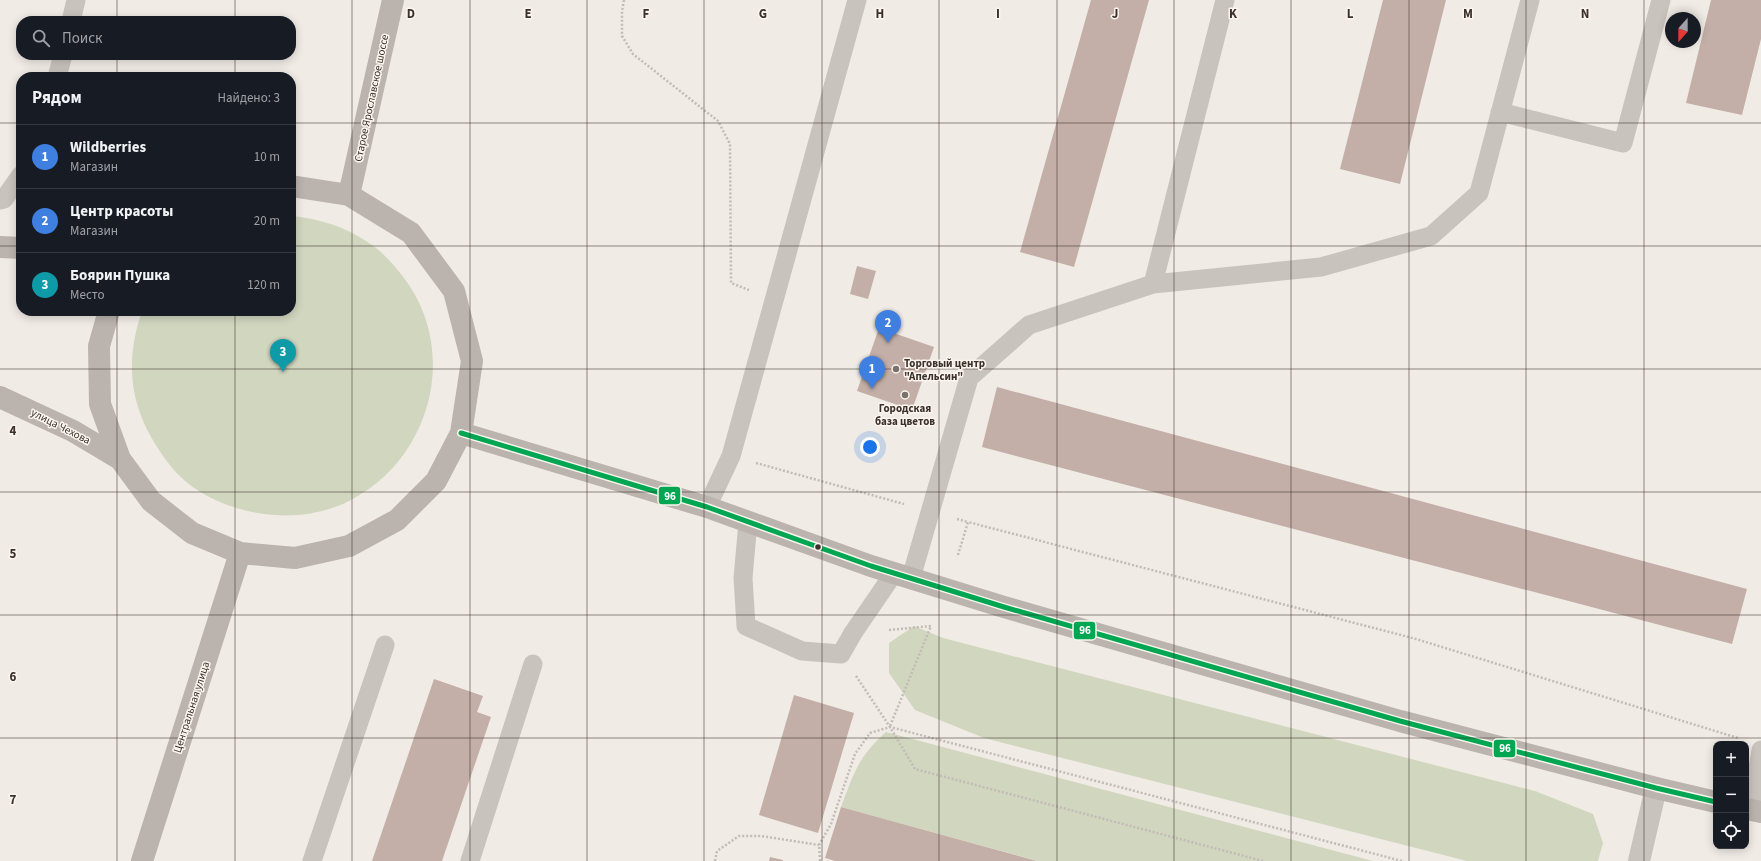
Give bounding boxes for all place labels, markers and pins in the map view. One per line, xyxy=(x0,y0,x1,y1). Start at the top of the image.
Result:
pin: 2 xyxy=(875,310,901,343)
pin: 3 xyxy=(270,339,296,372)
pin: 1 xyxy=(859,356,885,389)
place label: Торговый центр "Апельсин" xyxy=(904,356,985,384)
marker: Торговый центр "Апельсин" xyxy=(891,364,901,374)
marker: Городская база цветов xyxy=(900,390,910,400)
place label: Городская база цветов xyxy=(875,401,935,429)
unlabelled marker xyxy=(813,542,823,552)

